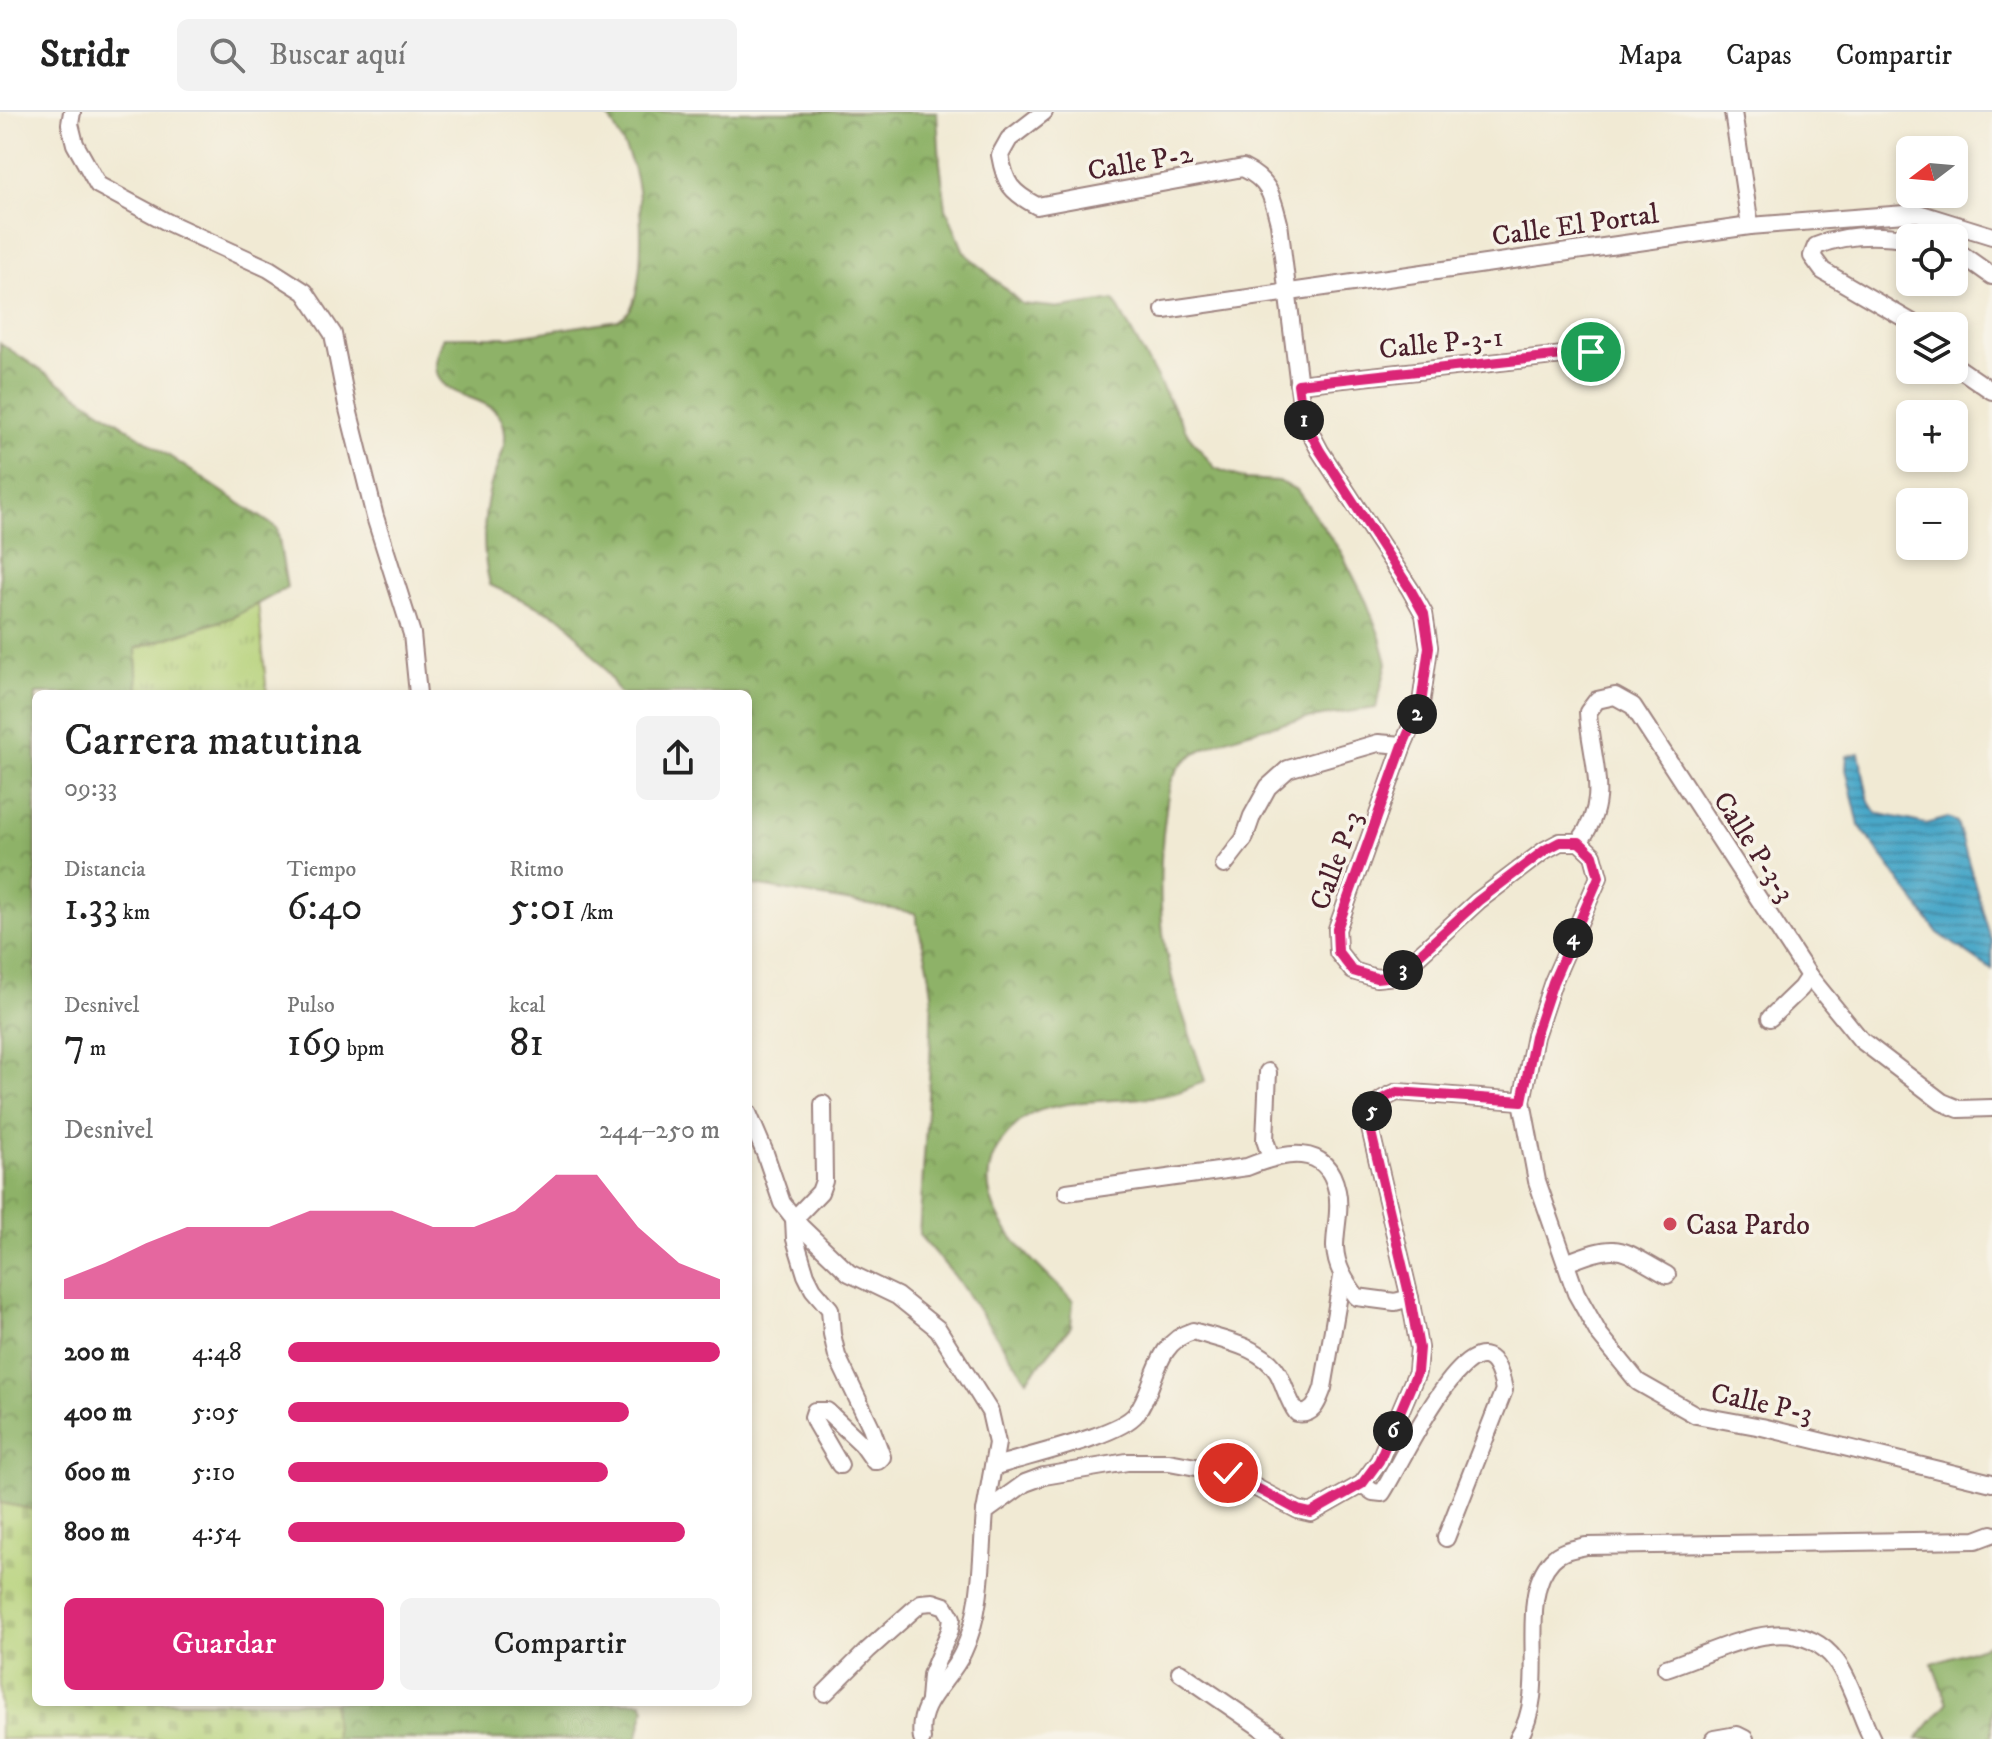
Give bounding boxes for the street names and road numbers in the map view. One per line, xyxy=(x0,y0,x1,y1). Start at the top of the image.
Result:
street label: Calle P-2 xyxy=(1085,136,1196,189)
street label: Calle El Portal xyxy=(1490,196,1661,255)
street label: Calle P-3-1 xyxy=(1377,320,1505,367)
street label: Calle P-3-3 xyxy=(1705,785,1802,909)
street label: Calle P-3 xyxy=(1302,806,1370,915)
street label: Calle P-3 xyxy=(1708,1376,1816,1431)

